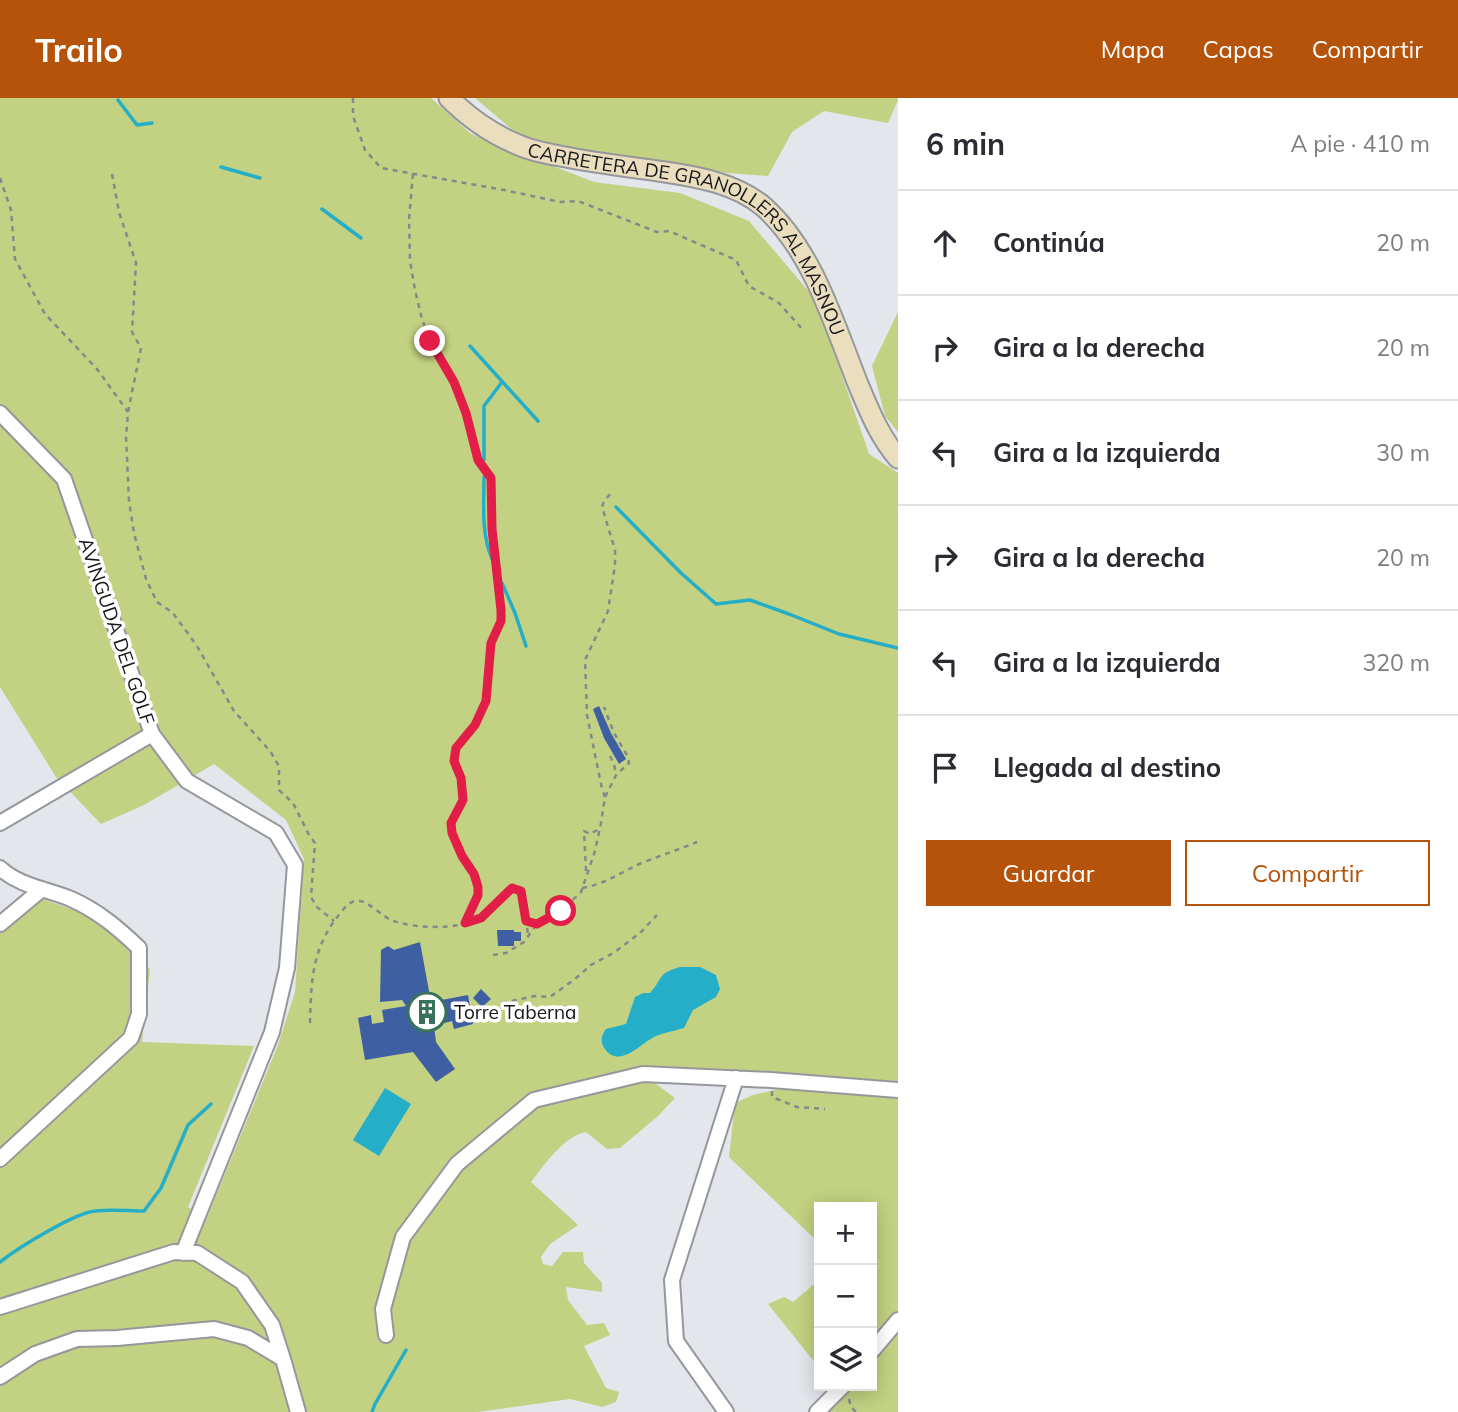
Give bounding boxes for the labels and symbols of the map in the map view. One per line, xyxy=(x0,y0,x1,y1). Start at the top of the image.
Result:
street label: CARRETERA DE GRANOLLERS AL MASNOU xyxy=(525,137,850,339)
route end xyxy=(414,325,445,356)
street label: AVINGUDA DEL GOLF xyxy=(74,534,160,728)
route start xyxy=(545,895,576,926)
building icon: Torre Taberna xyxy=(406,991,448,1033)
place label: Torre Taberna xyxy=(454,1000,576,1024)

